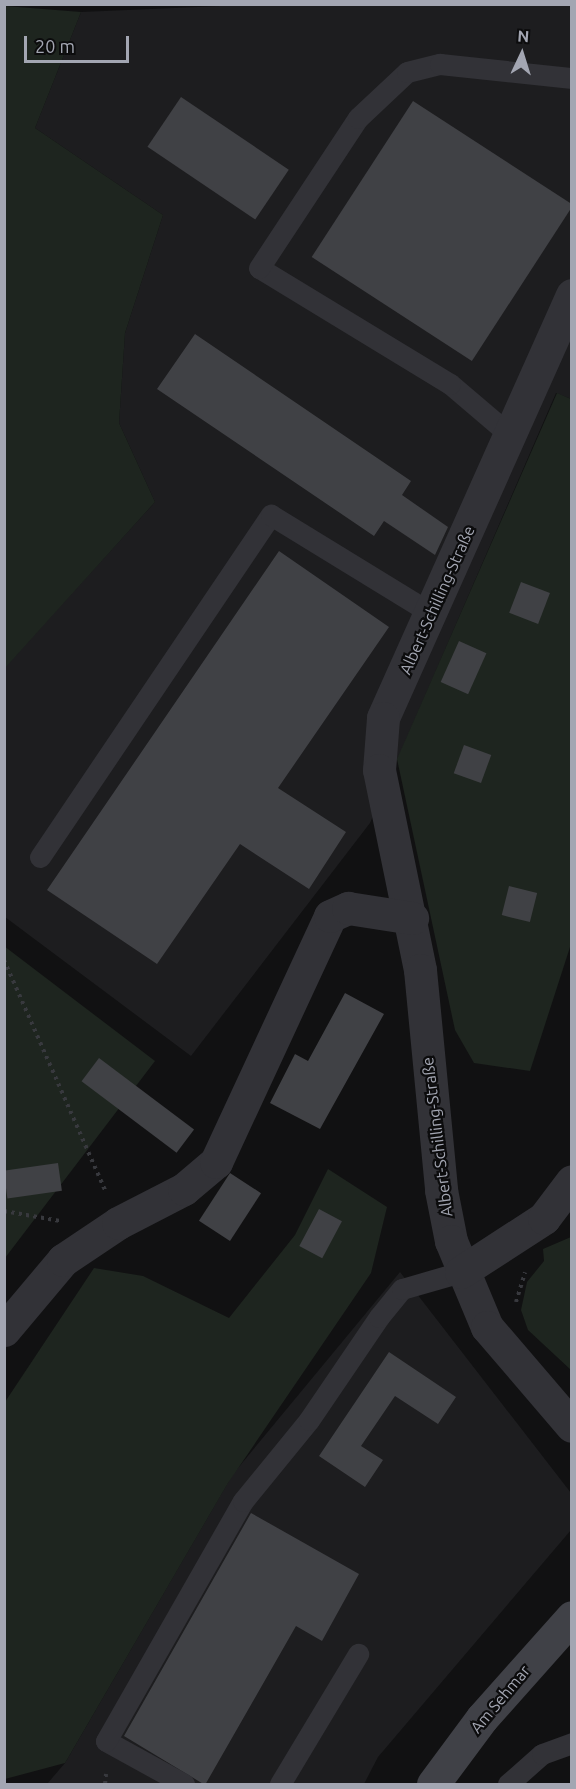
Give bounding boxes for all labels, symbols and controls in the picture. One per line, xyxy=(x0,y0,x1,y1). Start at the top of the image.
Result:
scale bar xyxy=(27,24,132,62)
north arrow xyxy=(492,24,552,84)
text: N xyxy=(517,27,530,45)
text: 20 m xyxy=(35,36,75,56)
street label: Albert-Schilling-Straße xyxy=(396,523,478,677)
street label: Albert-Schilling-Straße xyxy=(418,1056,456,1218)
street label: Am Sehmar xyxy=(466,1661,534,1737)

